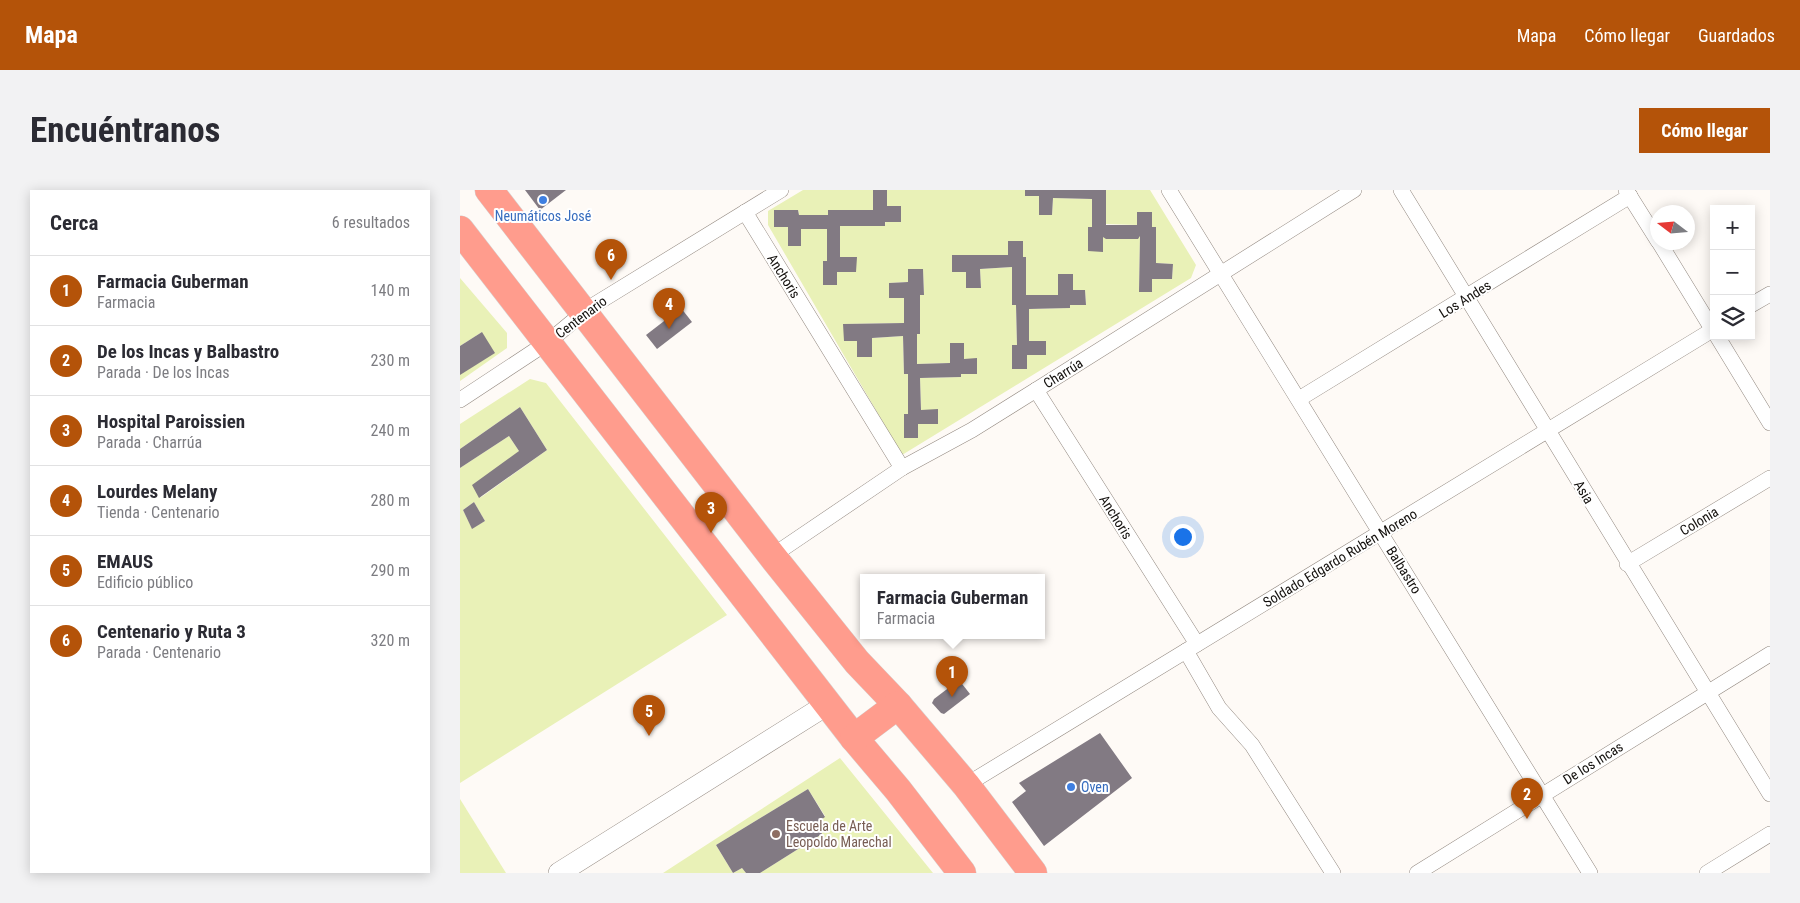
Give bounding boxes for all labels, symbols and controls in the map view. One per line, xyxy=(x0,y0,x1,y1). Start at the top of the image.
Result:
text: Mapa xyxy=(25,21,78,49)
text: Mapa xyxy=(1517,25,1556,46)
text: Cómo llegar xyxy=(1584,25,1670,46)
text: Guardados xyxy=(1698,25,1775,46)
button: Cómo llegar xyxy=(1639,108,1770,153)
text: Encuéntranos xyxy=(30,110,221,151)
marker: Neumáticos José xyxy=(537,194,549,206)
north arrow xyxy=(1650,205,1695,250)
map controls xyxy=(1710,205,1755,340)
button: + xyxy=(1710,205,1755,250)
place label: Neumáticos José xyxy=(495,208,592,224)
text: Cerca xyxy=(50,211,98,235)
text: 6 resultados xyxy=(332,213,410,232)
pin: 6 xyxy=(595,239,627,280)
button: − xyxy=(1710,250,1755,295)
street label: Anchoris xyxy=(764,251,804,301)
text: Farmacia Guberman xyxy=(97,270,249,293)
street label: Los Andes xyxy=(1436,277,1494,321)
text: 1 xyxy=(62,281,70,300)
text: 140 m xyxy=(371,281,410,300)
pin: 4 xyxy=(653,288,685,329)
text: Farmacia xyxy=(97,293,155,312)
street label: Centenario xyxy=(552,293,610,341)
button: layers xyxy=(1710,295,1755,340)
text: De los Incas y Balbastro xyxy=(97,340,279,363)
text: 2 xyxy=(62,351,70,370)
text: 230 m xyxy=(371,351,410,370)
street label: Charrúa xyxy=(1040,355,1086,391)
text: Parada · De los Incas xyxy=(97,363,230,382)
text: Hospital Paroissien xyxy=(97,410,245,433)
text: 3 xyxy=(62,421,70,440)
text: 240 m xyxy=(371,421,410,440)
text: Parada · Charrúa xyxy=(97,433,202,452)
street label: Asia xyxy=(1571,477,1597,507)
text: Lourdes Melany xyxy=(97,480,218,503)
text: 4 xyxy=(62,491,70,510)
text: 280 m xyxy=(371,491,410,510)
pin: 3 xyxy=(695,492,727,533)
street label: Anchoris xyxy=(1096,492,1136,542)
text: Tienda · Centenario xyxy=(97,503,220,522)
street label: Colonia xyxy=(1677,503,1721,539)
street label: Soldado Edgardo Rubén Moreno xyxy=(1260,506,1420,610)
your location xyxy=(1170,524,1196,550)
street label: Balbastro xyxy=(1383,543,1425,597)
text: EMAUS xyxy=(97,550,153,573)
text: 5 xyxy=(62,561,70,580)
text: 290 m xyxy=(371,561,410,580)
text: Edificio público xyxy=(97,573,193,592)
popup xyxy=(860,574,1045,639)
text: Farmacia Guberman xyxy=(877,586,1028,609)
text: Farmacia xyxy=(877,609,935,628)
text: Centenario y Ruta 3 xyxy=(97,620,246,643)
text: 6 xyxy=(62,631,70,650)
text: 320 m xyxy=(371,631,410,650)
text: Parada · Centenario xyxy=(97,643,221,662)
pin: 1 xyxy=(936,656,968,697)
pin: 5 xyxy=(633,695,665,736)
street label: De los Incas xyxy=(1560,738,1626,788)
pin: 2 xyxy=(1511,778,1543,819)
place label: Oven xyxy=(1081,779,1109,795)
marker: Oven xyxy=(1065,781,1077,793)
place label: Escuela de Arte Leopoldo Marechal xyxy=(786,818,892,850)
marker: Escuela de Arte Leopoldo Marechal xyxy=(770,828,782,840)

